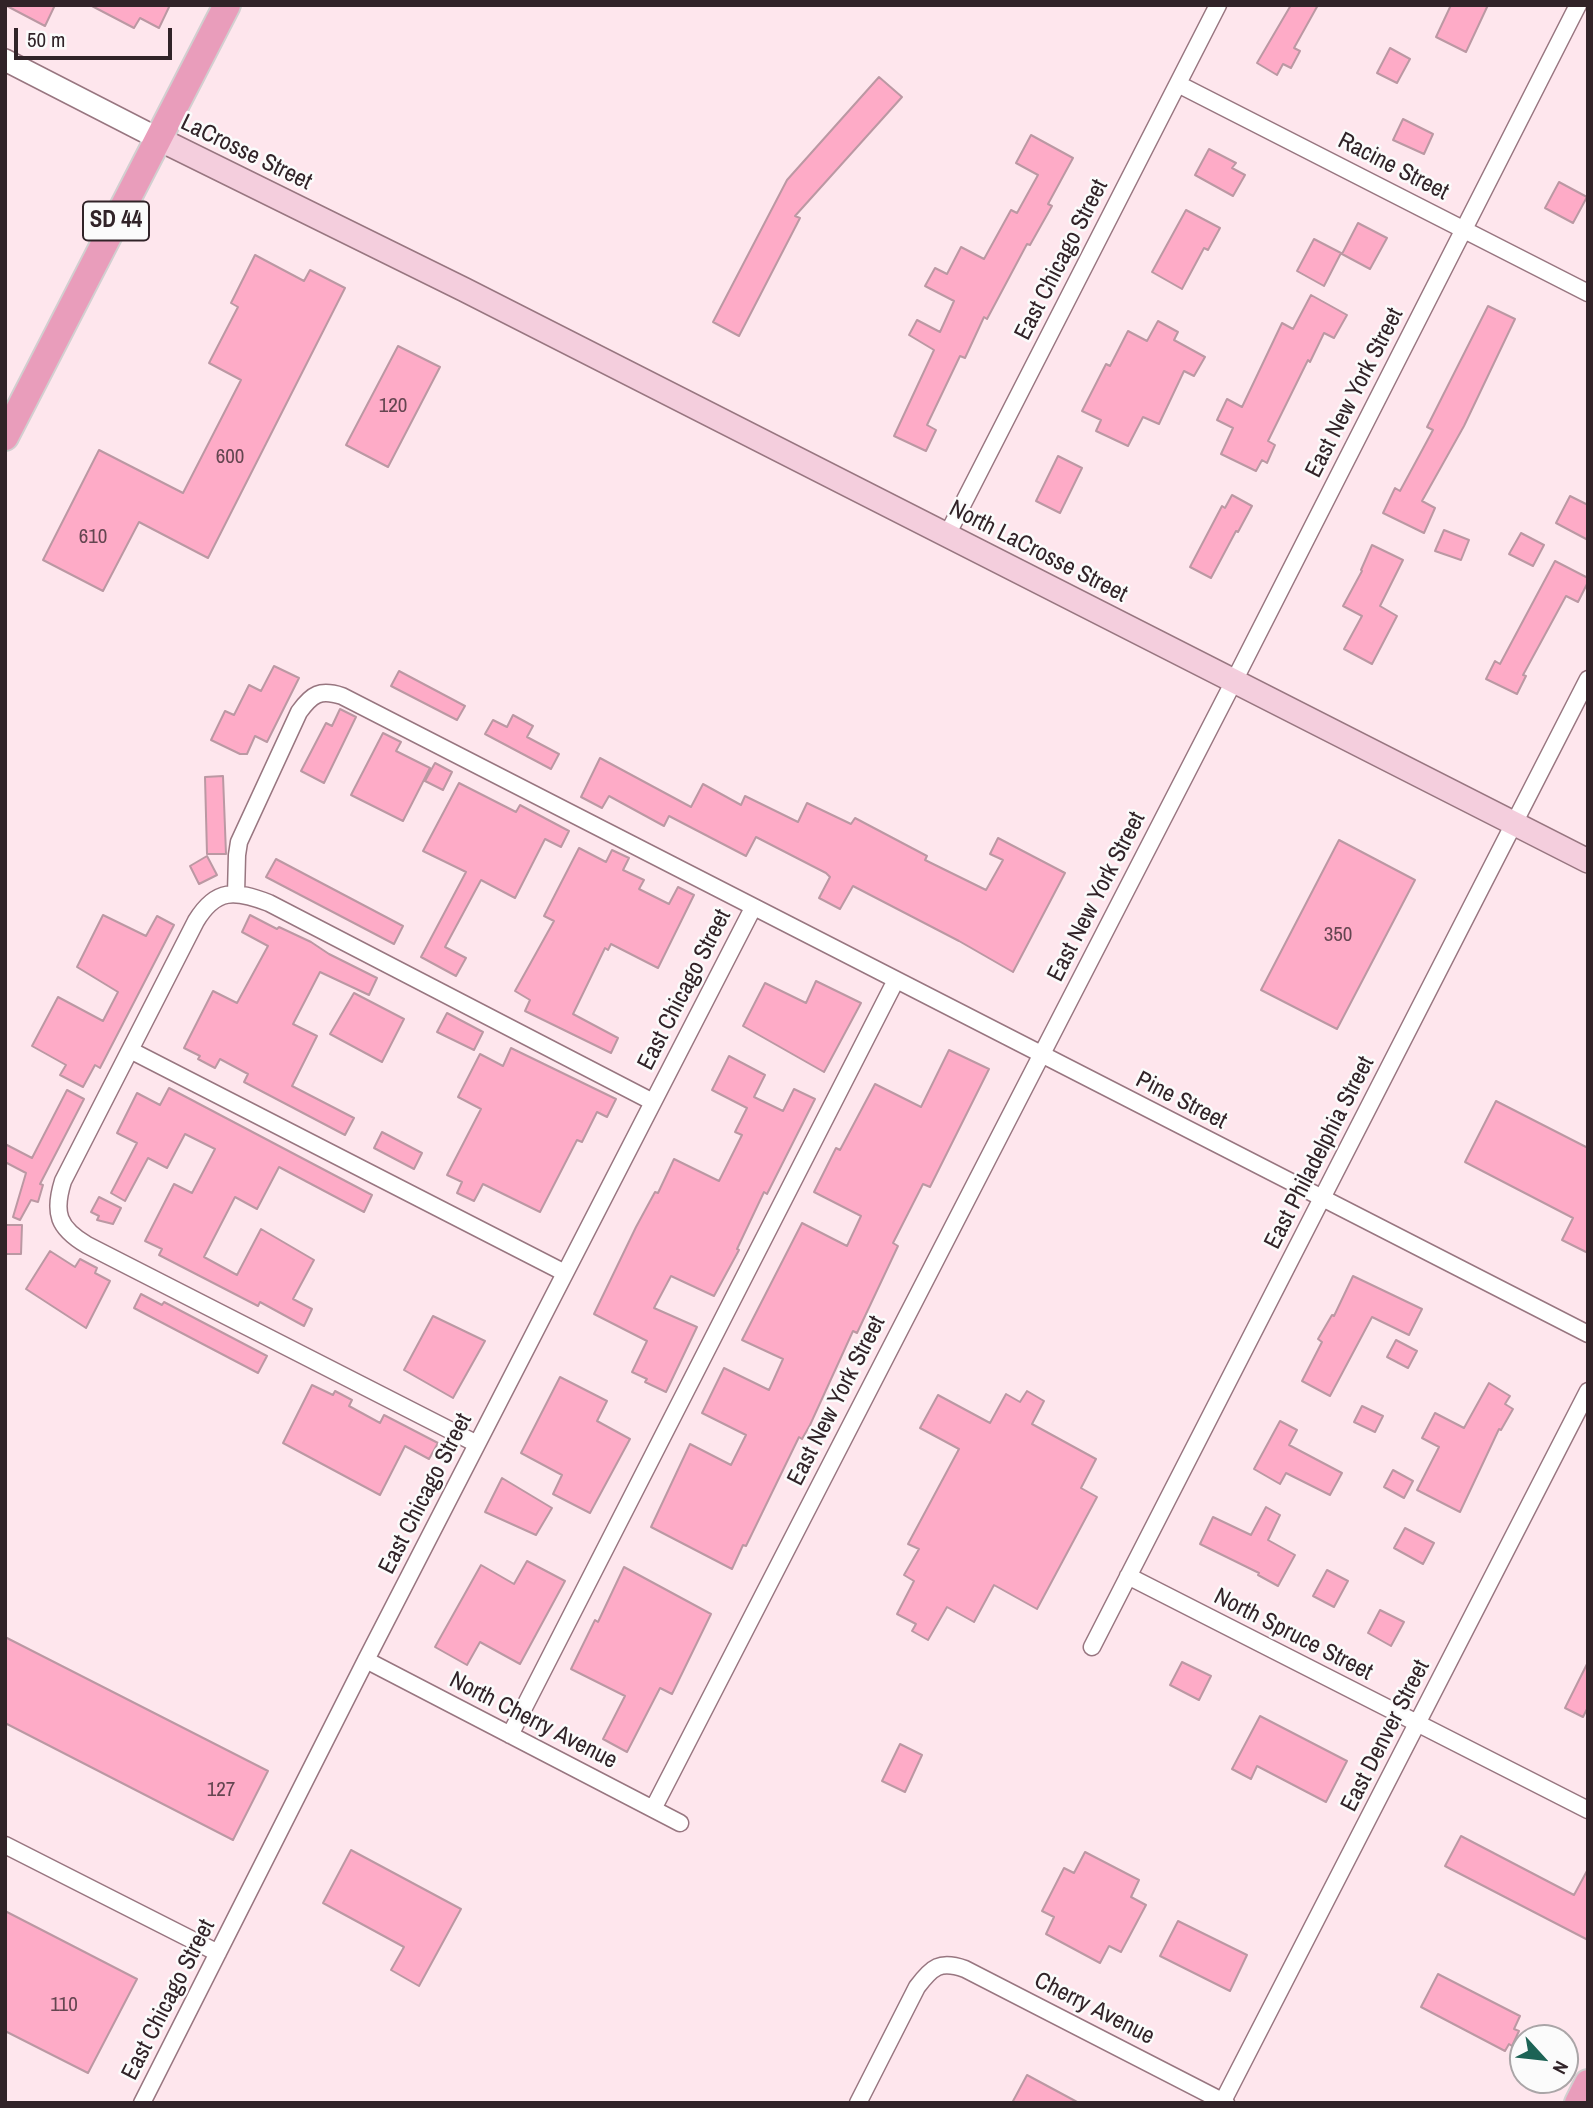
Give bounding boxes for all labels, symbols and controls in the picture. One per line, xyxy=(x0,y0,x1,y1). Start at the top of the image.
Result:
scale bar xyxy=(18,14,175,58)
text: 50 m xyxy=(27,25,65,54)
street label: LaCrosse Street xyxy=(176,109,316,197)
street label: Racine Street xyxy=(1333,127,1453,207)
street label: East Chicago Street xyxy=(1009,175,1115,345)
road number: SD 44 xyxy=(83,202,149,241)
street label: East New York Street xyxy=(1300,303,1410,483)
house number: 120 xyxy=(379,393,407,419)
house number: 600 xyxy=(216,444,244,470)
street label: North LaCrosse Street xyxy=(944,495,1132,609)
house number: 610 xyxy=(79,524,107,550)
street label: East New York Street xyxy=(1042,807,1152,987)
street label: East Chicago Street xyxy=(632,905,738,1075)
house number: 350 xyxy=(1324,922,1352,948)
street label: East Philadelphia Street xyxy=(1259,1052,1381,1254)
street label: Pine Street xyxy=(1131,1066,1231,1136)
street label: East New York Street xyxy=(782,1311,892,1491)
street label: East Chicago Street xyxy=(373,1409,479,1579)
street label: North Spruce Street xyxy=(1209,1583,1377,1687)
street label: East Denver Street xyxy=(1335,1655,1437,1817)
street label: North Cherry Avenue xyxy=(444,1666,622,1776)
house number: 127 xyxy=(207,1777,235,1803)
street label: East Chicago Street xyxy=(116,1915,222,2085)
street label: Cherry Avenue xyxy=(1029,1966,1159,2052)
house number: 110 xyxy=(50,1992,78,2018)
north arrow xyxy=(1509,2024,1579,2094)
text: N xyxy=(1547,2057,1575,2079)

